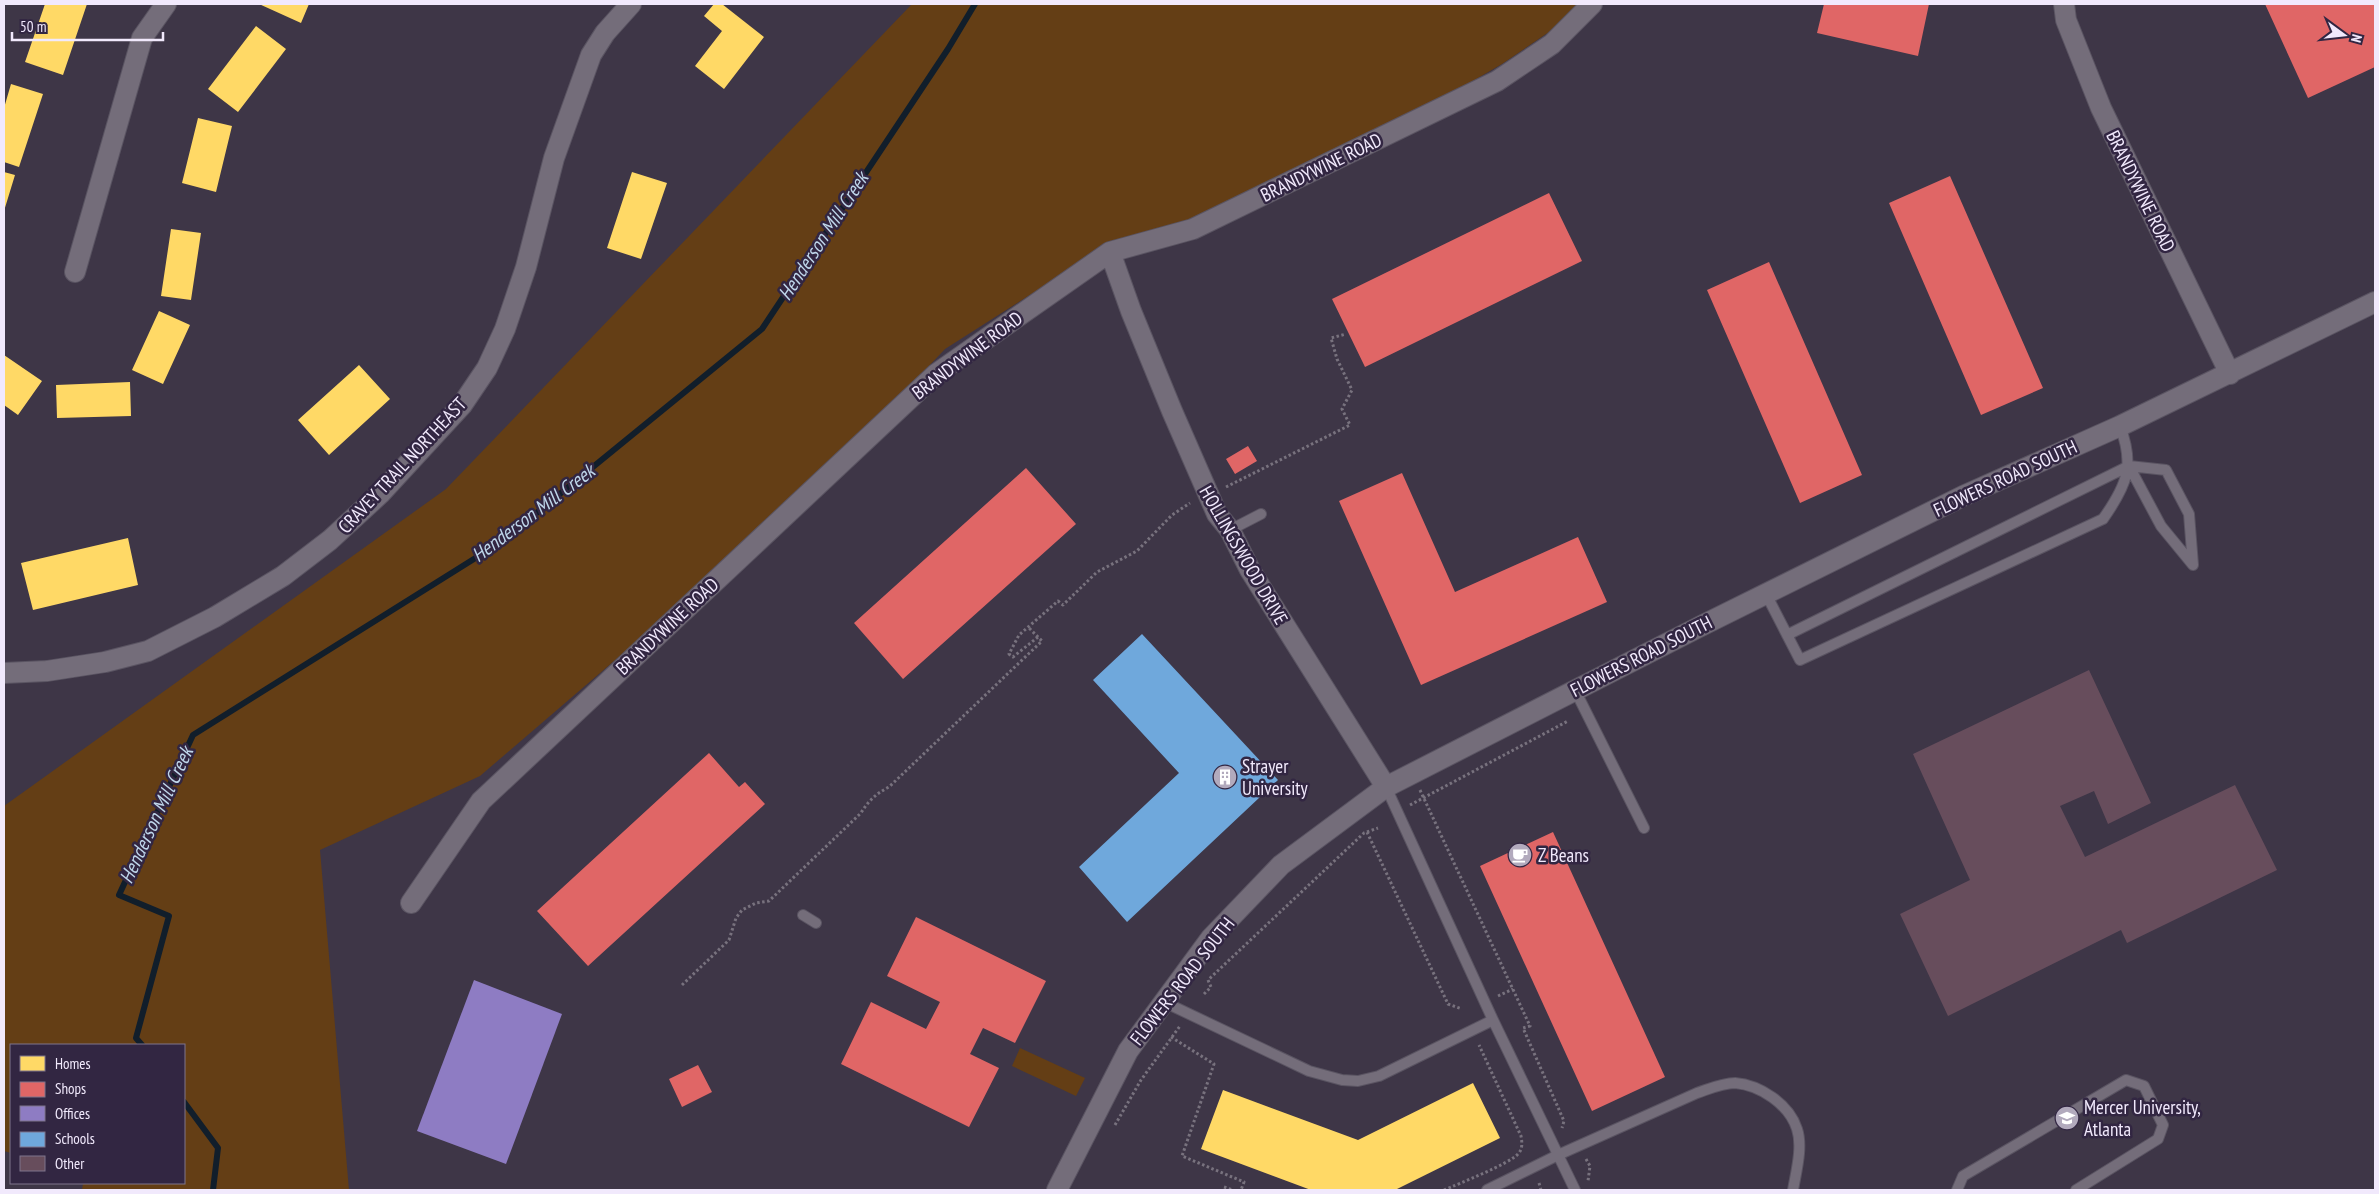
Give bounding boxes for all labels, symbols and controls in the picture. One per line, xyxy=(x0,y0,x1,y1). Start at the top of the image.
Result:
scale bar xyxy=(12,10,164,42)
north arrow xyxy=(2319,10,2369,60)
text: 50 m xyxy=(20,17,46,36)
text: N xyxy=(2347,32,2366,44)
street label: BRANDYWINE ROAD xyxy=(2101,126,2181,256)
street label: BRANDYWINE ROAD xyxy=(1256,127,1386,207)
water label: Henderson Mill Creek xyxy=(772,165,875,305)
street label: BRANDYWINE ROAD xyxy=(907,306,1027,404)
street label: CRAVEY TRAIL NORTHEAST xyxy=(333,392,472,538)
street label: FLOWERS ROAD SOUTH xyxy=(1929,434,2081,522)
water label: Henderson Mill Creek xyxy=(466,457,602,568)
street label: HOLLINGSWOOD DRIVE xyxy=(1195,481,1293,629)
street label: BRANDYWINE ROAD xyxy=(611,572,723,680)
street label: FLOWERS ROAD SOUTH xyxy=(1566,610,1716,702)
water label: Henderson Mill Creek xyxy=(113,741,200,887)
place label: Strayer University xyxy=(1242,754,1308,800)
building icon: Strayer University xyxy=(1212,764,1238,790)
cafe icon: Z Beans xyxy=(1507,842,1533,868)
place label: Z Beans xyxy=(1538,843,1589,867)
street label: FLOWERS ROAD SOUTH xyxy=(1125,912,1239,1050)
legend xyxy=(10,1044,185,1184)
text: Homes xyxy=(55,1054,91,1073)
text: Shops xyxy=(55,1079,86,1098)
place label: Mercer University, Atlanta xyxy=(2084,1095,2201,1141)
text: Offices xyxy=(55,1104,90,1123)
school or university icon: Mercer University, Atlanta xyxy=(2054,1105,2080,1131)
text: Schools xyxy=(55,1129,95,1148)
text: Other xyxy=(55,1154,85,1173)

